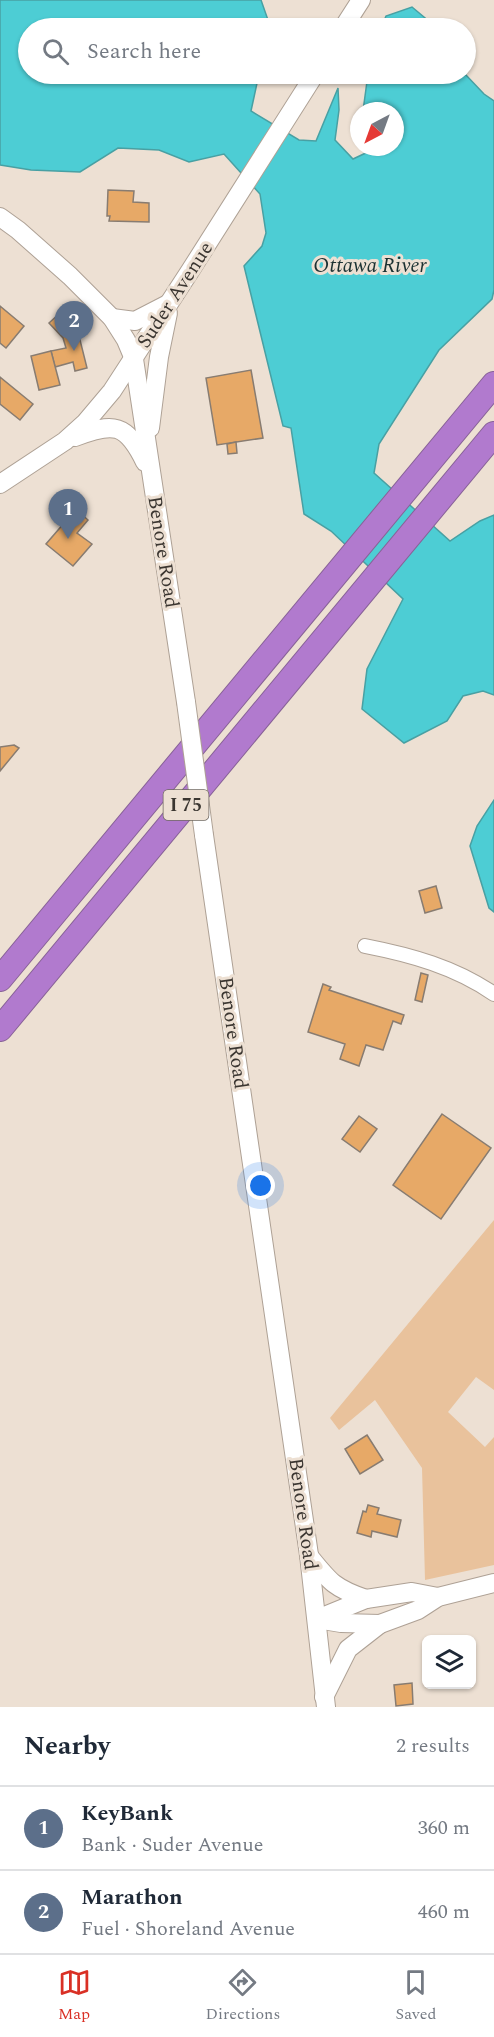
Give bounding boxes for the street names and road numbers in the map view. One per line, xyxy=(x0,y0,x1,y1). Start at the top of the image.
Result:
street label: Suder Avenue xyxy=(129,236,221,354)
street label: Benore Road xyxy=(139,494,187,610)
road number: I 75 xyxy=(164,790,208,820)
street label: Benore Road xyxy=(210,975,256,1091)
street label: Benore Road xyxy=(280,1456,326,1572)

